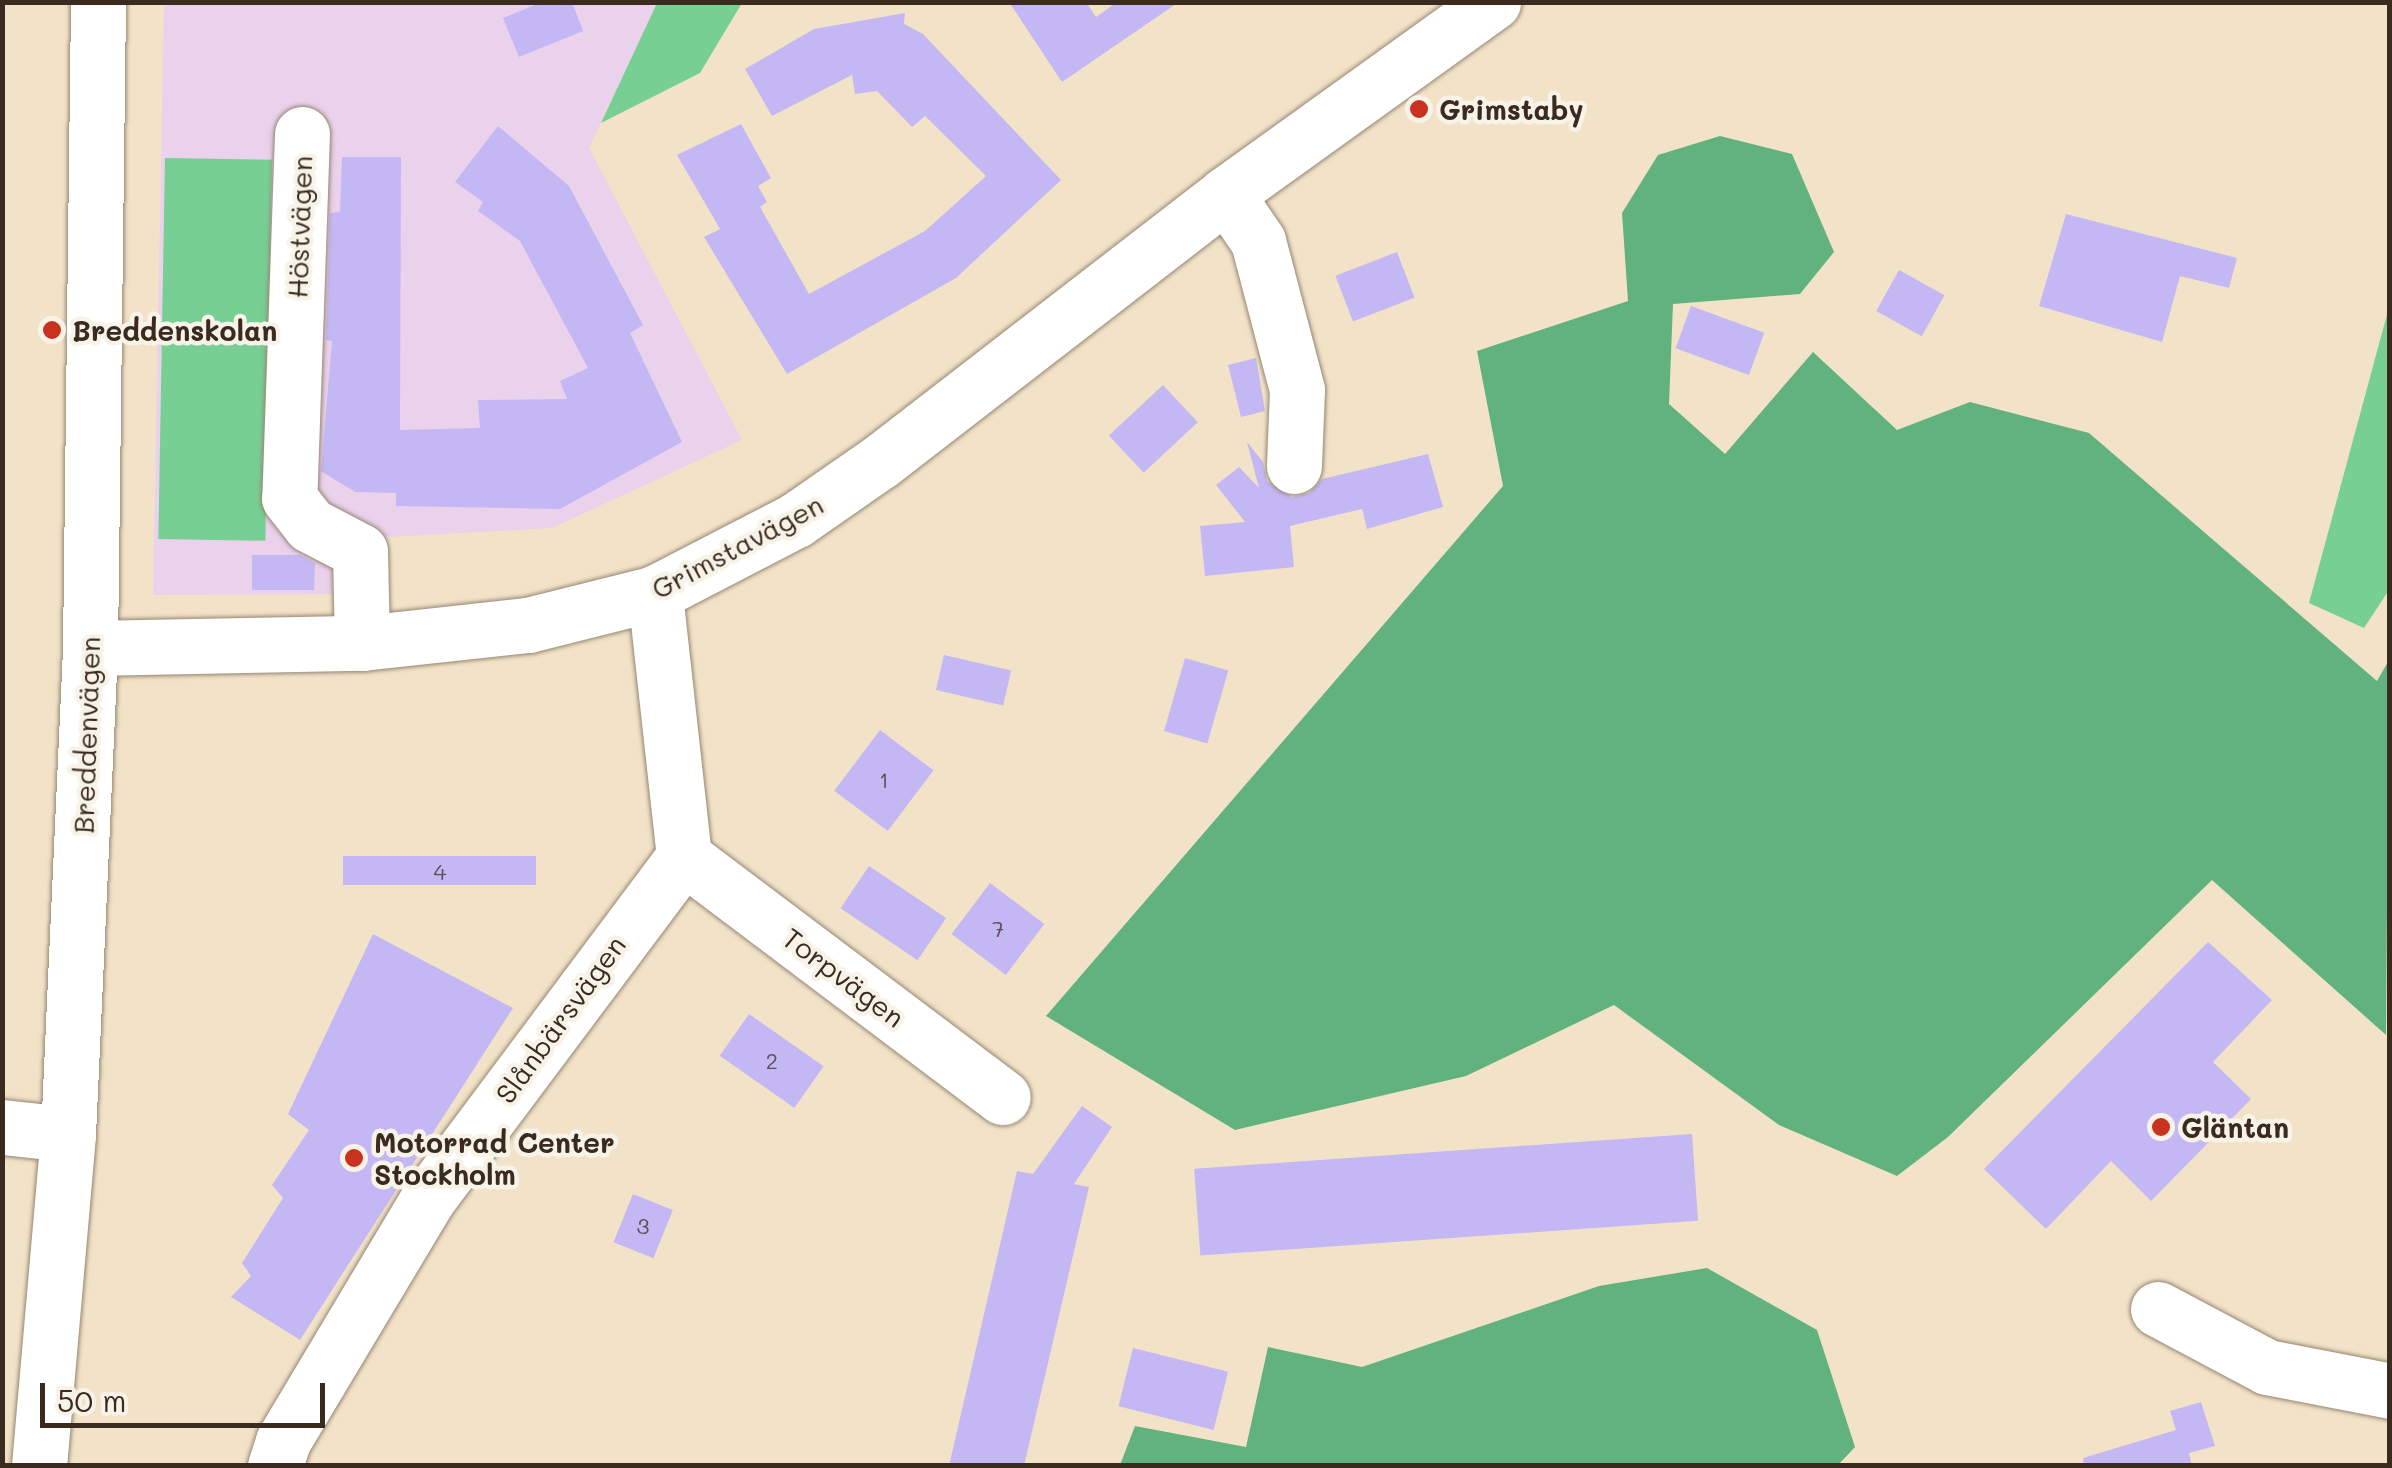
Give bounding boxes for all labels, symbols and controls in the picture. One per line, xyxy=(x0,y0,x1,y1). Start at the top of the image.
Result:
place label: Grimstaby xyxy=(1439,92,1584,126)
marker: Grimstaby xyxy=(1408,98,1430,120)
street label: Höstvägen xyxy=(280,155,318,299)
place label: Breddenskolan xyxy=(72,313,277,347)
marker: Breddenskolan xyxy=(41,319,63,341)
street label: Grimstavägen xyxy=(646,487,828,605)
street label: Breddenvägen xyxy=(66,636,106,834)
house number: 1 xyxy=(879,767,889,793)
house number: 4 xyxy=(434,859,446,885)
house number: 7 xyxy=(992,916,1004,942)
street label: Torpvägen xyxy=(776,920,912,1034)
street label: Slånbärsvägen xyxy=(488,929,632,1109)
house number: 2 xyxy=(766,1048,778,1074)
place label: Gläntan xyxy=(2181,1110,2289,1144)
marker: Gläntan xyxy=(2150,1116,2172,1138)
place label: Motorrad Center Stockholm xyxy=(374,1125,614,1191)
marker: Motorrad Center Stockholm xyxy=(343,1147,365,1169)
house number: 3 xyxy=(637,1213,649,1239)
scale bar xyxy=(45,1363,330,1425)
text: 50 m xyxy=(57,1380,127,1420)

